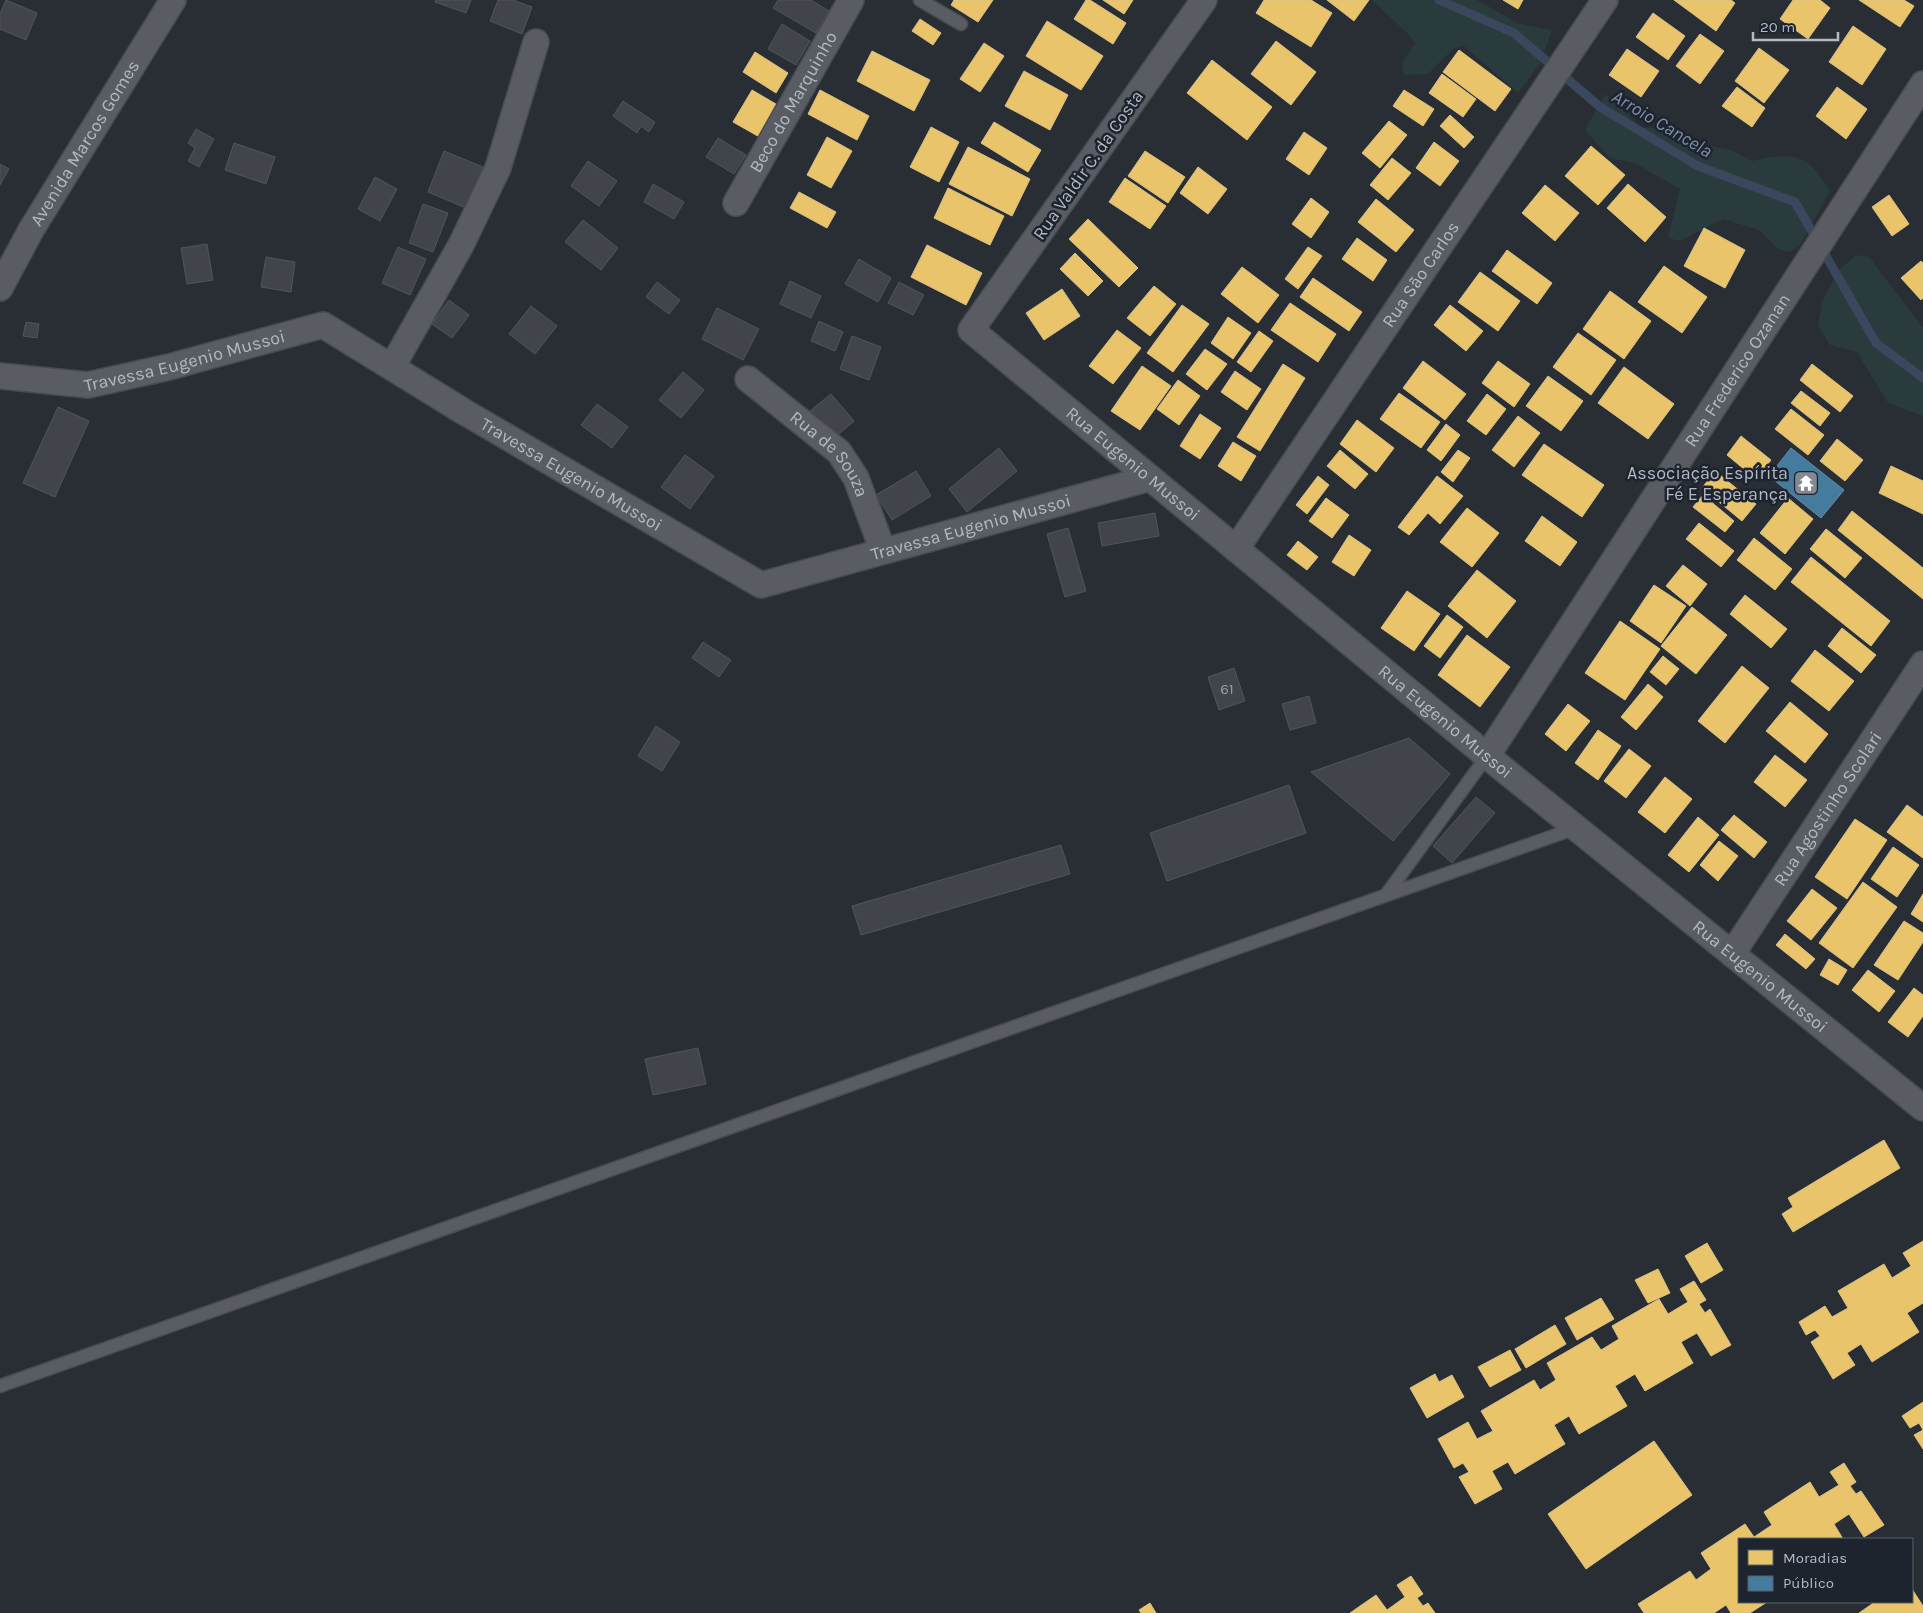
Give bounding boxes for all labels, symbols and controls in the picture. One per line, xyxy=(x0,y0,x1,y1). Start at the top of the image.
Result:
scale bar xyxy=(1753,10,1838,42)
text: 20 m xyxy=(1760,18,1795,36)
street label: Beco do Marquinho xyxy=(744,28,842,177)
street label: Avenida Marcos Gomes xyxy=(25,56,144,230)
water label: Arroio Cancela xyxy=(1608,85,1716,163)
street label: Rua Valdir C. da Costa xyxy=(1028,86,1148,244)
street label: Rua São Carlos xyxy=(1377,217,1464,331)
street label: Rua Frederico Ozanan xyxy=(1680,289,1795,451)
street label: Travessa Eugenio Mussoi xyxy=(82,325,288,397)
street label: Rua Eugenio Mussoi xyxy=(1061,402,1204,525)
street label: Rua de Souza xyxy=(785,406,873,500)
street label: Travessa Eugenio Mussoi xyxy=(477,413,666,536)
place label: Associação Espírita Fé E Esperança xyxy=(1627,462,1788,505)
temple icon: Associação Espírita Fé E Esperança xyxy=(1793,470,1819,496)
street label: Travessa Eugenio Mussoi xyxy=(868,489,1073,565)
street label: Rua Eugenio Mussoi xyxy=(1374,660,1517,783)
house number: 61 xyxy=(1220,680,1234,698)
street label: Rua Agostinho Scolari xyxy=(1769,727,1887,890)
street label: Rua Eugenio Mussoi xyxy=(1688,915,1832,1038)
legend xyxy=(1738,1538,1913,1603)
text: Moradias xyxy=(1783,1549,1847,1567)
text: Público xyxy=(1783,1574,1834,1592)

